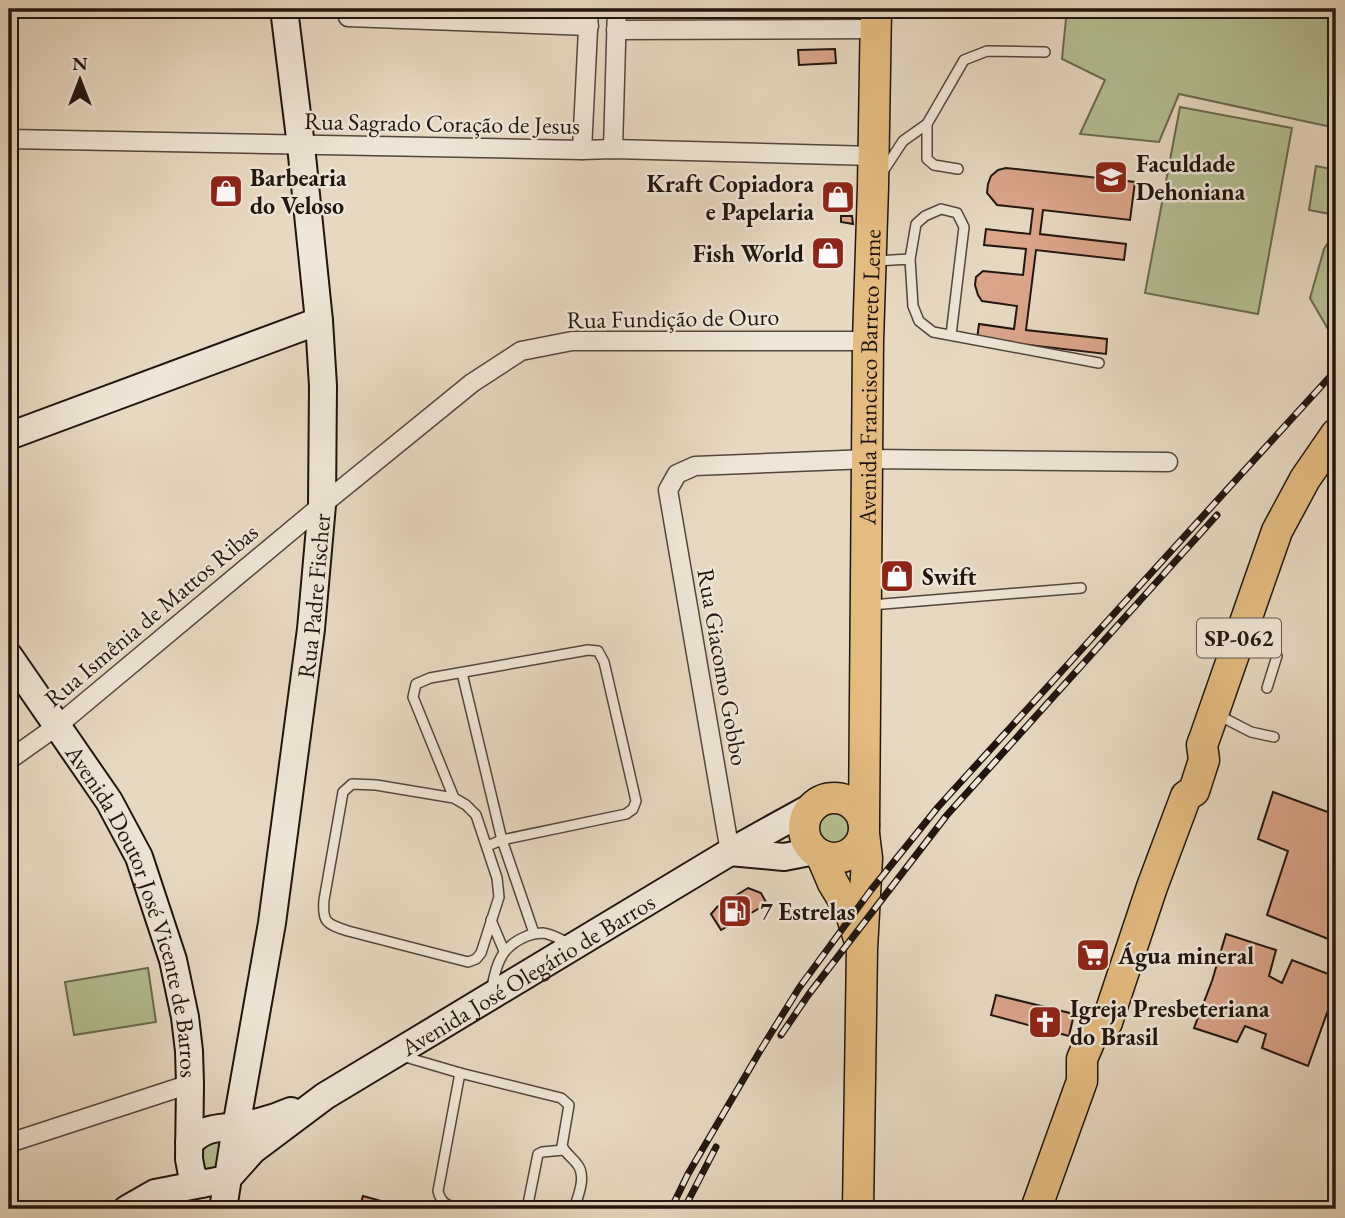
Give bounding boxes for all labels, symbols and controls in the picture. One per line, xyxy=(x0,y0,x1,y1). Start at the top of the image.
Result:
north arrow xyxy=(46,46,116,116)
text: N xyxy=(72,51,88,76)
street label: Rua Sagrado Coração de Jesus xyxy=(304,105,580,141)
place label: Faculdade Dehoniana xyxy=(1136,148,1246,207)
school or university icon: Faculdade Dehoniana xyxy=(1092,158,1130,196)
place label: Barbearia do Veloso xyxy=(250,162,347,221)
place label: Kraft Copiadora e Papelaria xyxy=(647,168,814,227)
shop icon: Barbearia do Veloso xyxy=(207,172,245,210)
shop icon: Kraft Copiadora e Papelaria xyxy=(819,178,857,216)
street label: Avenida Francisco Barreto Leme xyxy=(851,228,887,526)
shop icon: Fish World xyxy=(809,234,847,272)
place label: Fish World xyxy=(693,238,805,269)
street label: Rua Fundição de Ouro xyxy=(566,301,780,335)
street label: Rua Padre Fischer xyxy=(289,512,337,680)
street label: Rua Ismênia de Mattos Ribas xyxy=(38,516,264,714)
shop icon: Swift xyxy=(878,557,916,595)
place label: Swift xyxy=(922,561,977,592)
street label: Rua Giacomo Gobbo xyxy=(690,566,756,768)
road number: SP-062 xyxy=(1197,618,1281,658)
street label: Avenida Doutor José Vicente de Barros xyxy=(58,737,205,1078)
street label: Avenida José Olegário de Barros xyxy=(394,886,660,1063)
fuel station icon: 7 Estrelas xyxy=(716,892,754,930)
place label: 7 Estrelas xyxy=(760,896,855,927)
supermarket icon: Água mineral xyxy=(1074,936,1112,974)
place label: Água mineral xyxy=(1117,940,1254,972)
place label: Igreja Presbeteriana do Brasil xyxy=(1070,993,1270,1052)
church icon: Igreja Presbeteriana do Brasil xyxy=(1026,1003,1064,1041)

